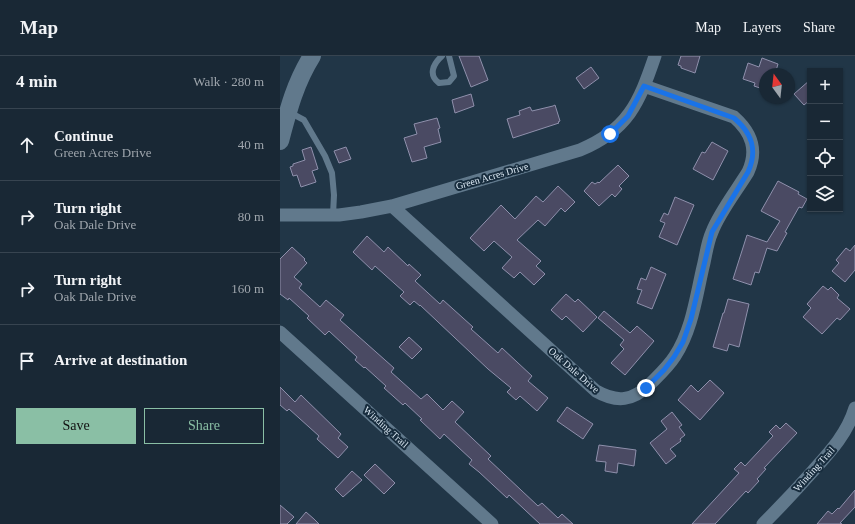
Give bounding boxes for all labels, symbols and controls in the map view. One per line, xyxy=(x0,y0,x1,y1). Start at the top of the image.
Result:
text: Map xyxy=(20,17,58,38)
text: Map xyxy=(695,20,721,35)
text: Layers xyxy=(743,20,781,35)
text: Share xyxy=(803,20,835,35)
north arrow xyxy=(759,68,795,104)
map controls xyxy=(807,68,843,212)
button: + xyxy=(807,68,843,104)
text: 4 min xyxy=(16,72,57,91)
text: Walk · 280 m xyxy=(193,74,264,89)
button: − xyxy=(807,104,843,140)
route start xyxy=(601,125,619,143)
text: Continue xyxy=(54,128,113,144)
icon: ahead xyxy=(16,134,38,156)
text: 40 m xyxy=(238,137,264,152)
button: locate xyxy=(807,140,843,176)
text: Green Acres Drive xyxy=(54,145,151,160)
street label: Green Acres Drive xyxy=(454,160,530,192)
button: layers xyxy=(807,176,843,212)
text: Turn right xyxy=(54,200,121,216)
icon: right xyxy=(16,206,38,228)
text: 80 m xyxy=(238,209,264,224)
text: Oak Dale Drive xyxy=(54,217,136,232)
text: Turn right xyxy=(54,272,121,288)
icon: right xyxy=(16,278,38,300)
text: 160 m xyxy=(231,281,264,296)
text: Oak Dale Drive xyxy=(54,289,136,304)
street label: Oak Dale Drive xyxy=(547,345,602,395)
icon: arrive xyxy=(16,350,38,372)
text: Arrive at destination xyxy=(54,352,187,368)
route end xyxy=(637,379,655,397)
street label: Winding Trail xyxy=(362,404,411,450)
button: Save xyxy=(16,408,136,444)
button: Share xyxy=(144,408,264,444)
street label: Winding Trail xyxy=(791,444,837,493)

